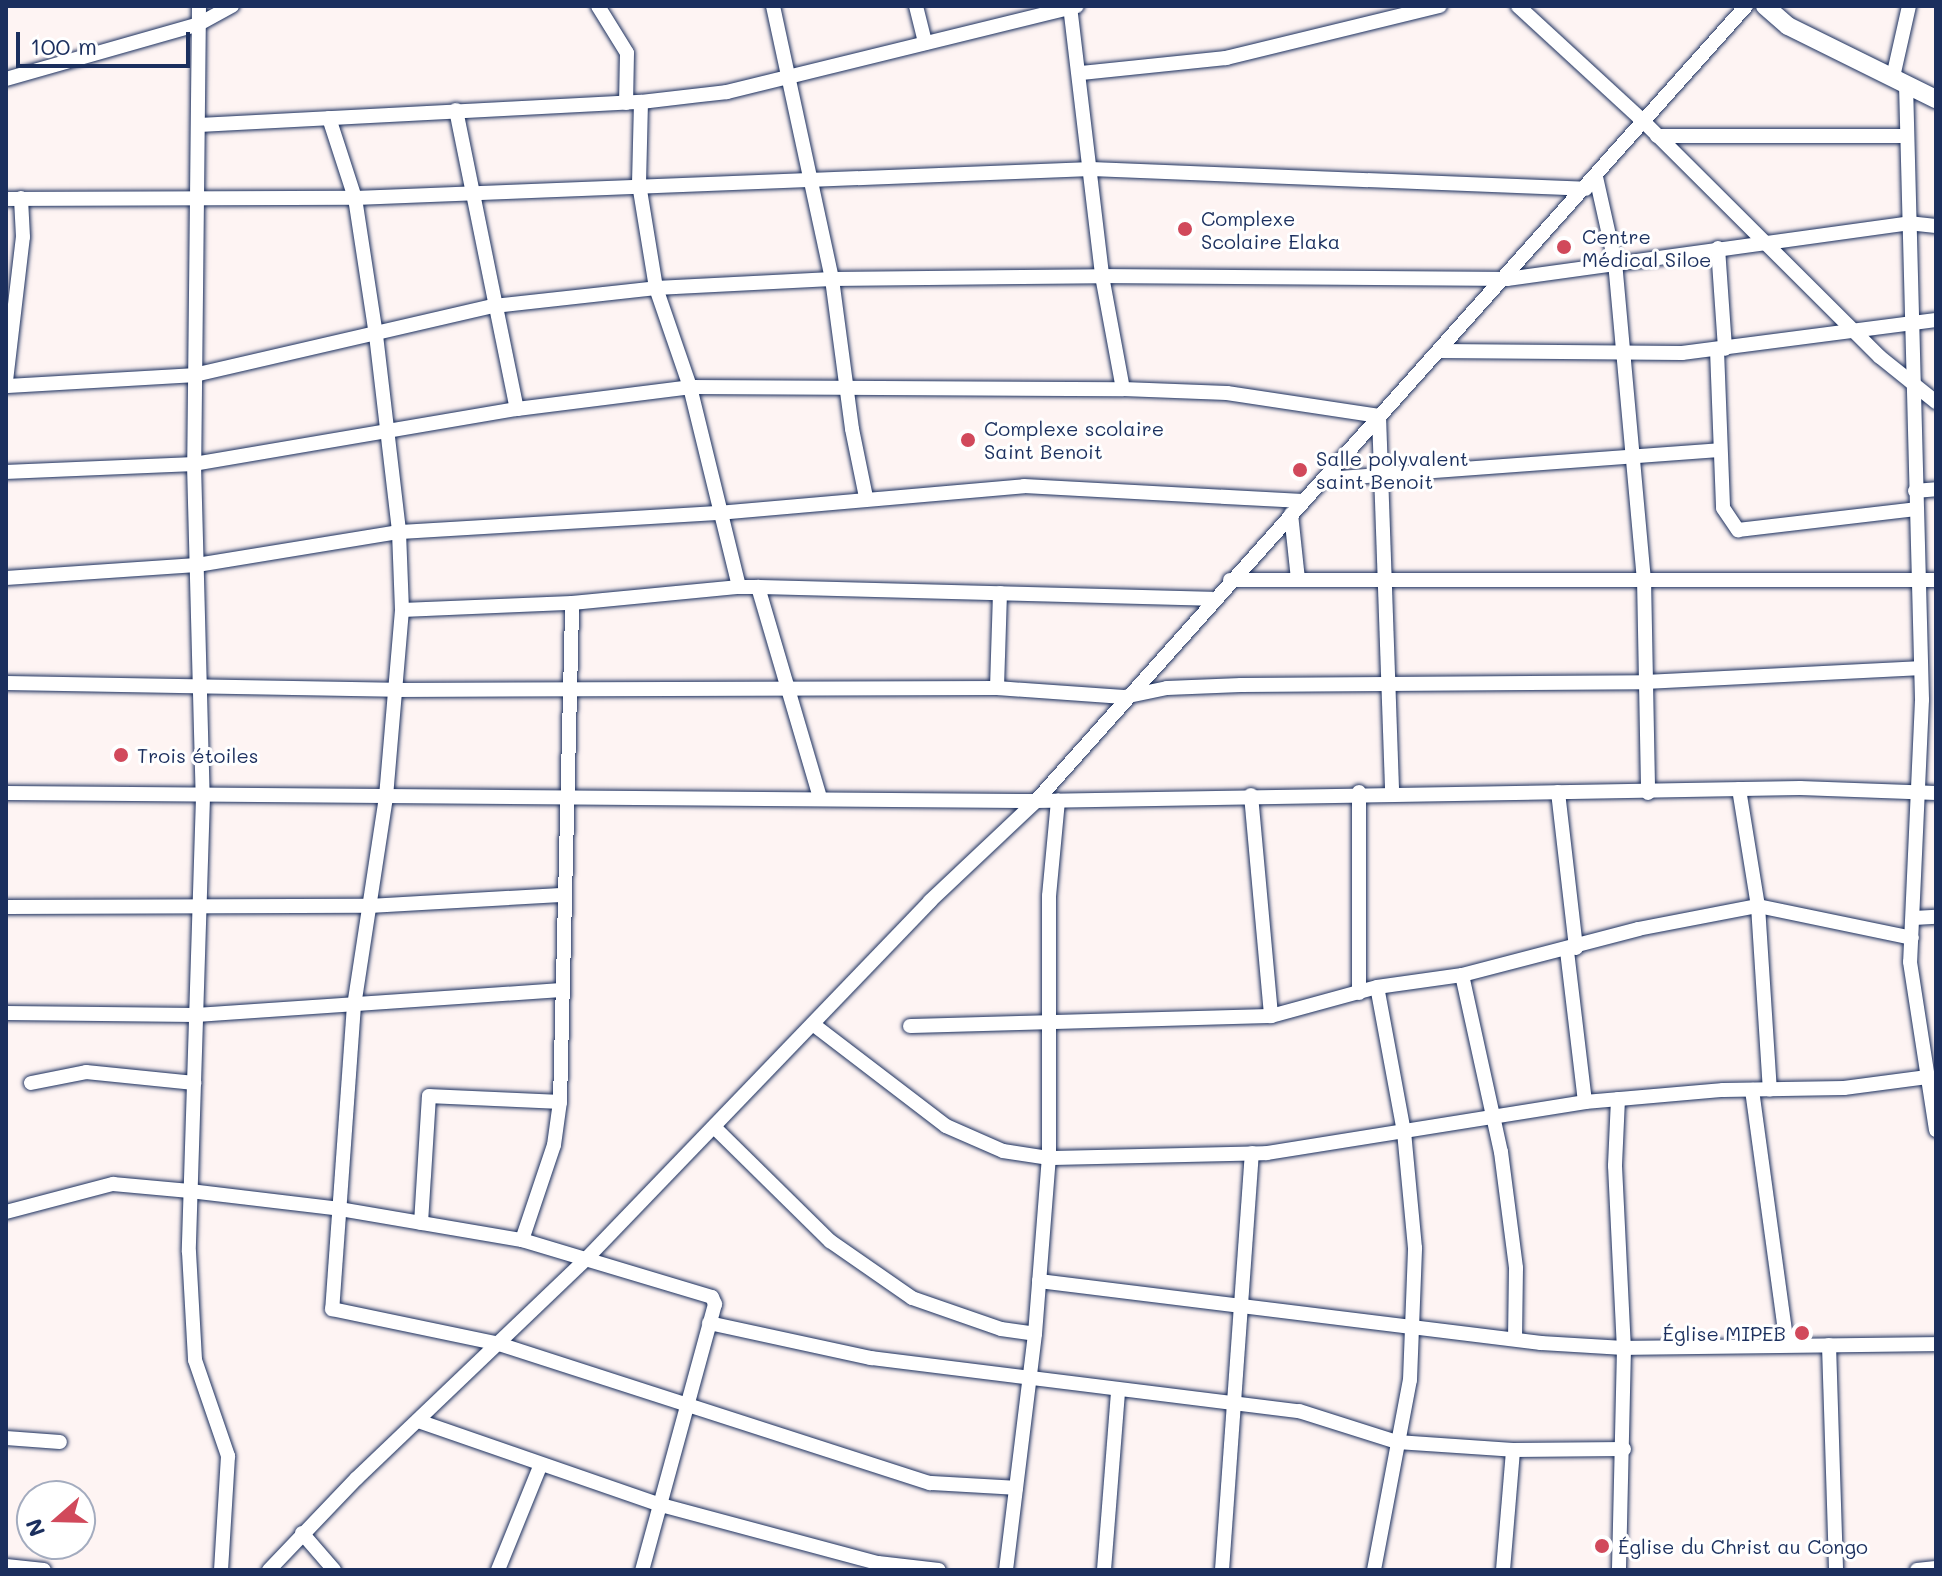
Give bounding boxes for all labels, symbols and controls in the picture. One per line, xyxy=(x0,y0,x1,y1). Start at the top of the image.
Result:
scale bar xyxy=(20,16,194,66)
text: 100 m xyxy=(30,30,97,61)
place label: Complexe Scolaire Elaka xyxy=(1201,206,1340,253)
marker: Complexe Scolaire Elaka xyxy=(1176,220,1194,238)
place label: Centre Médical Siloe xyxy=(1582,224,1711,271)
marker: Centre Médical Siloe xyxy=(1553,236,1575,258)
place label: Complexe scolaire Saint Benoit xyxy=(984,416,1164,463)
marker: Complexe scolaire Saint Benoit xyxy=(959,431,977,449)
place label: Salle polyvalent saint Benoit xyxy=(1316,446,1469,493)
marker: Salle polyvalent saint Benoit xyxy=(1291,461,1309,479)
place label: Trois étoiles xyxy=(137,743,259,767)
marker: Trois étoiles xyxy=(112,746,130,764)
place label: Église MIPEB xyxy=(1663,1321,1786,1345)
marker: Église MIPEB xyxy=(1793,1324,1811,1342)
north arrow xyxy=(16,1480,96,1560)
text: N xyxy=(18,1515,51,1541)
place label: Église du Christ au Congo xyxy=(1618,1534,1868,1558)
marker: Église du Christ au Congo xyxy=(1593,1537,1611,1555)

